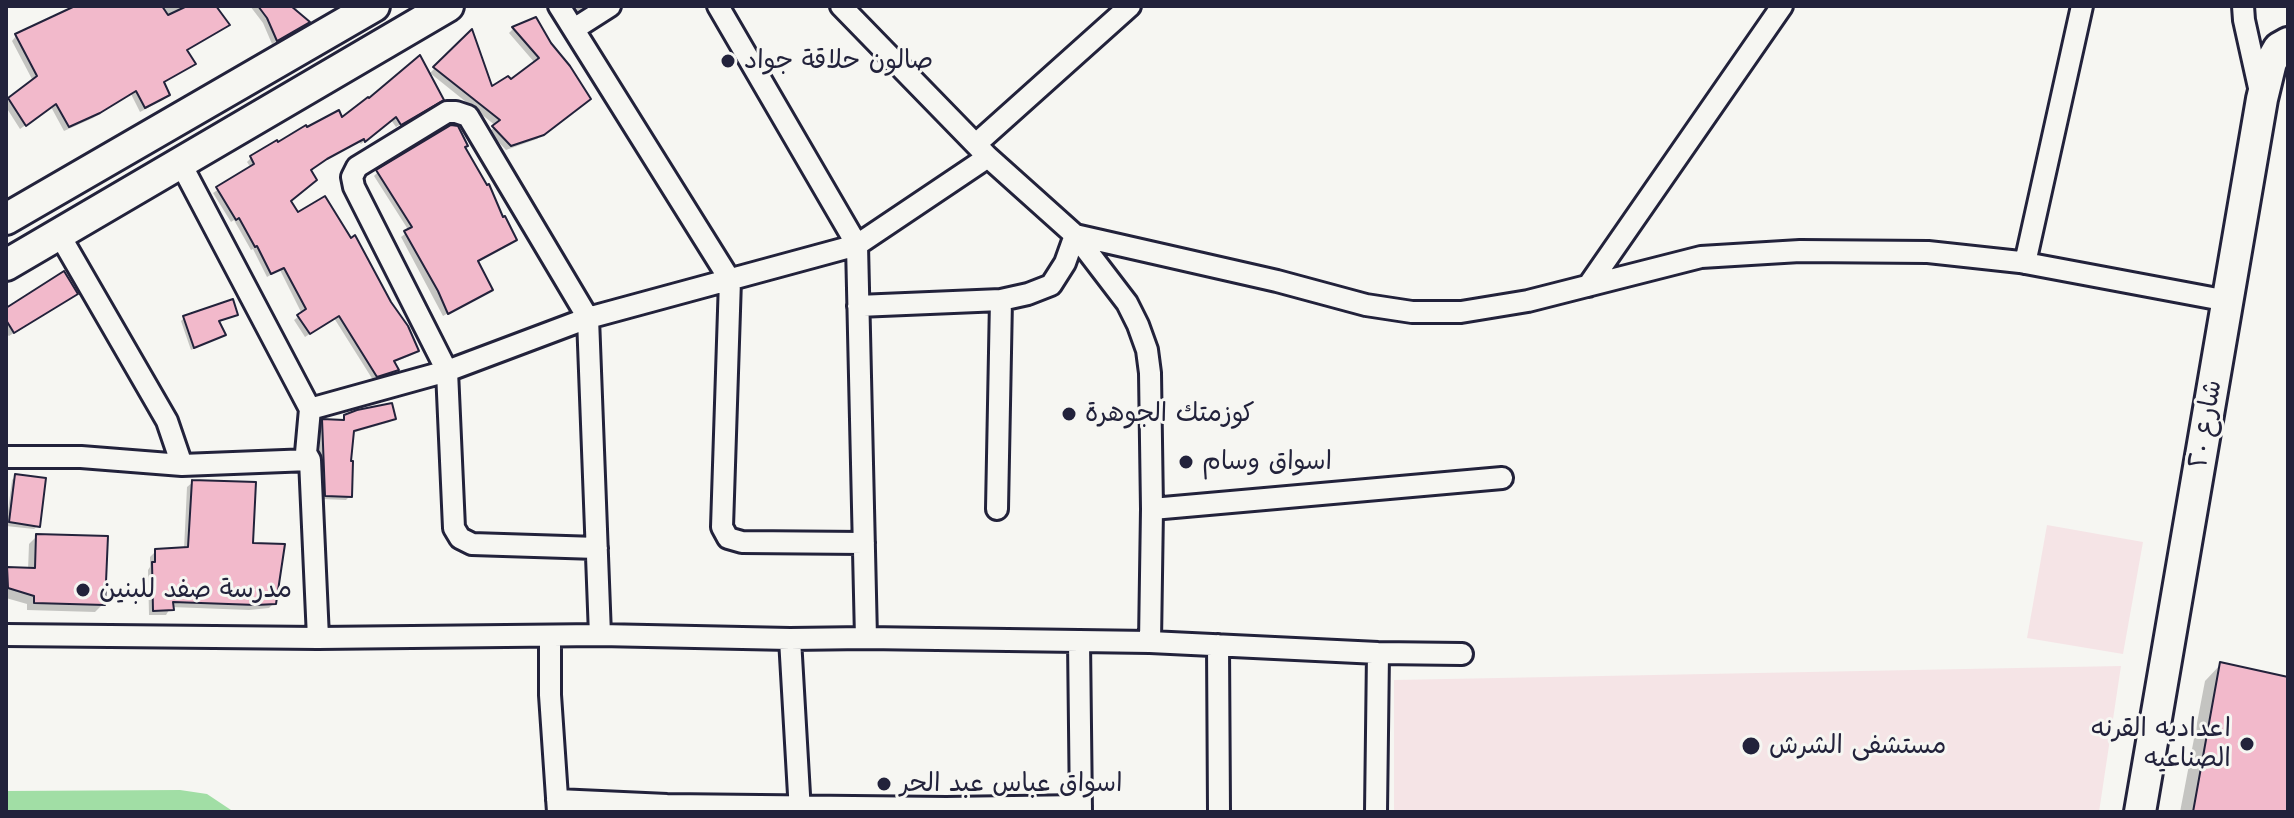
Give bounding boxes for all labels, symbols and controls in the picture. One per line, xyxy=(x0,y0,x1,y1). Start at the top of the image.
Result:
place label: صالون حلاقة جواد xyxy=(744,45,933,77)
marker: صالون حلاقة جواد xyxy=(719,52,737,70)
street label: شارع ٢٠ xyxy=(2183,378,2229,470)
place label: كوزمتك الجوهرة xyxy=(1085,398,1255,430)
marker: كوزمتك الجوهرة xyxy=(1060,405,1078,423)
place label: اسواق وسام xyxy=(1202,446,1332,478)
marker: اسواق وسام xyxy=(1177,453,1195,471)
place label: مدرسة صفد للبنين xyxy=(99,574,292,606)
marker: مدرسة صفد للبنين xyxy=(74,581,92,599)
place label: اعداديه القرنه الصناعيه xyxy=(2090,713,2231,774)
place label: مستشفى الشرش xyxy=(1769,730,1947,762)
marker: مستشفى الشرش xyxy=(1740,735,1762,757)
marker: اعداديه القرنه الصناعيه xyxy=(2238,735,2256,753)
place label: اسواق عباس عبد الحر xyxy=(900,768,1123,800)
marker: اسواق عباس عبد الحر xyxy=(875,775,893,793)

